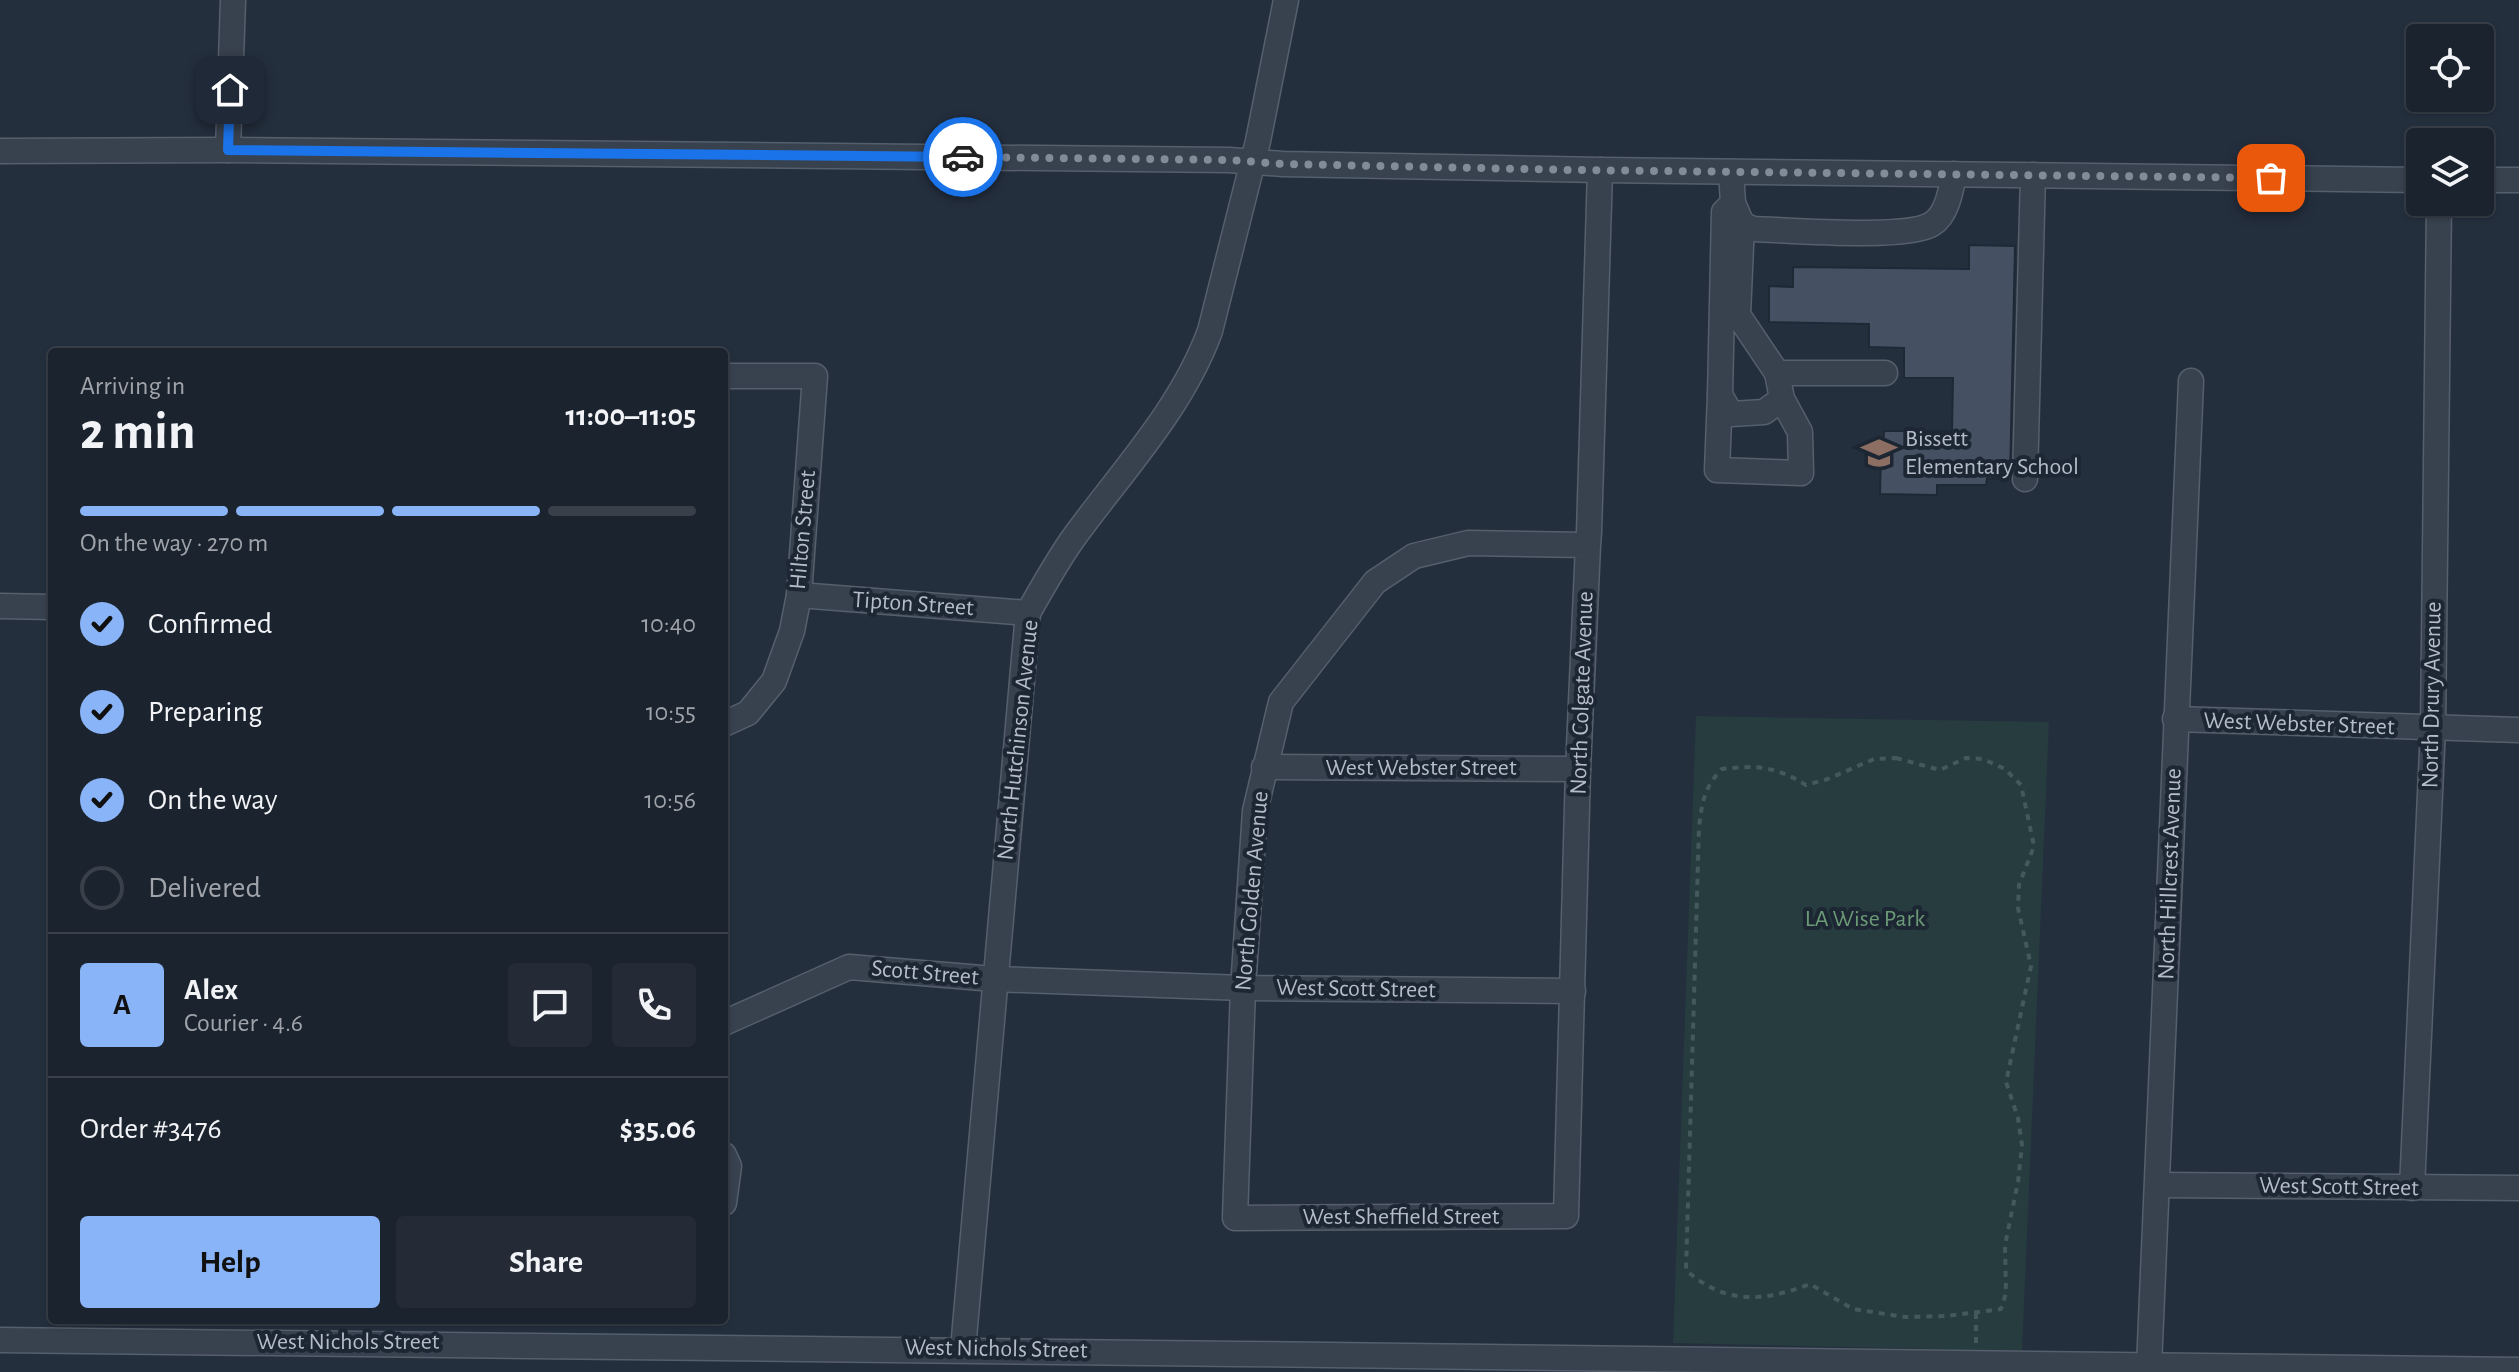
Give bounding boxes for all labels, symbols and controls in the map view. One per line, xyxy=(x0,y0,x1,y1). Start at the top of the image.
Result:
map controls xyxy=(2406,24,2494,216)
button: locate xyxy=(2406,24,2494,112)
pin xyxy=(196,56,264,124)
icon: home xyxy=(208,68,252,112)
courier xyxy=(923,117,1003,197)
button: layers xyxy=(2406,128,2494,216)
icon: car xyxy=(941,135,985,179)
pin xyxy=(2237,144,2305,212)
icon: bag xyxy=(2249,156,2293,200)
text: Arriving in xyxy=(80,373,185,399)
text: 11:00–11:05 xyxy=(565,401,696,431)
text: 2 min xyxy=(80,406,195,458)
place label: Bissett Elementary School xyxy=(1905,427,2079,479)
school or university icon: Bissett Elementary School xyxy=(1860,434,1898,472)
street label: Hilton Street xyxy=(786,469,820,591)
text: On the way · 270 m xyxy=(80,530,268,556)
street label: Tipton Street xyxy=(852,588,975,620)
street label: North Colgate Avenue xyxy=(1566,591,1598,795)
street label: North Drury Avenue xyxy=(2418,601,2446,789)
icon: check xyxy=(80,602,124,646)
text: Confirmed xyxy=(148,609,272,639)
text: 10:40 xyxy=(641,611,696,637)
street label: North Hutchinson Avenue xyxy=(993,619,1043,861)
icon: check xyxy=(80,690,124,734)
text: Preparing xyxy=(148,697,263,727)
text: 10:55 xyxy=(646,699,696,725)
street label: West Webster Street xyxy=(2203,709,2395,739)
street label: West Webster Street xyxy=(1325,756,1517,780)
street label: North Hillcrest Avenue xyxy=(2154,768,2186,980)
icon: check xyxy=(80,778,124,822)
text: On the way xyxy=(148,785,277,815)
text: 10:56 xyxy=(644,787,696,813)
street label: North Golden Avenue xyxy=(1231,790,1273,992)
text: Delivered xyxy=(148,873,261,903)
park label: LA Wise Park xyxy=(1805,907,1925,931)
street label: Scott Street xyxy=(870,956,980,990)
button: chat xyxy=(508,963,592,1047)
button: phone xyxy=(612,963,696,1047)
text: Alex xyxy=(184,975,238,1005)
street label: West Scott Street xyxy=(1276,976,1436,1002)
text: A xyxy=(113,990,131,1020)
text: Courier · 4.6 xyxy=(184,1010,303,1036)
text: Order #3476 xyxy=(80,1114,222,1144)
text: $35.06 xyxy=(620,1114,696,1144)
street label: West Scott Street xyxy=(2259,1174,2419,1200)
street label: West Sheffield Street xyxy=(1302,1205,1500,1229)
button: Help xyxy=(80,1216,380,1308)
button: Share xyxy=(396,1216,696,1308)
street label: West Nichols Street xyxy=(257,1330,440,1354)
street label: West Nichols Street xyxy=(904,1335,1088,1363)

